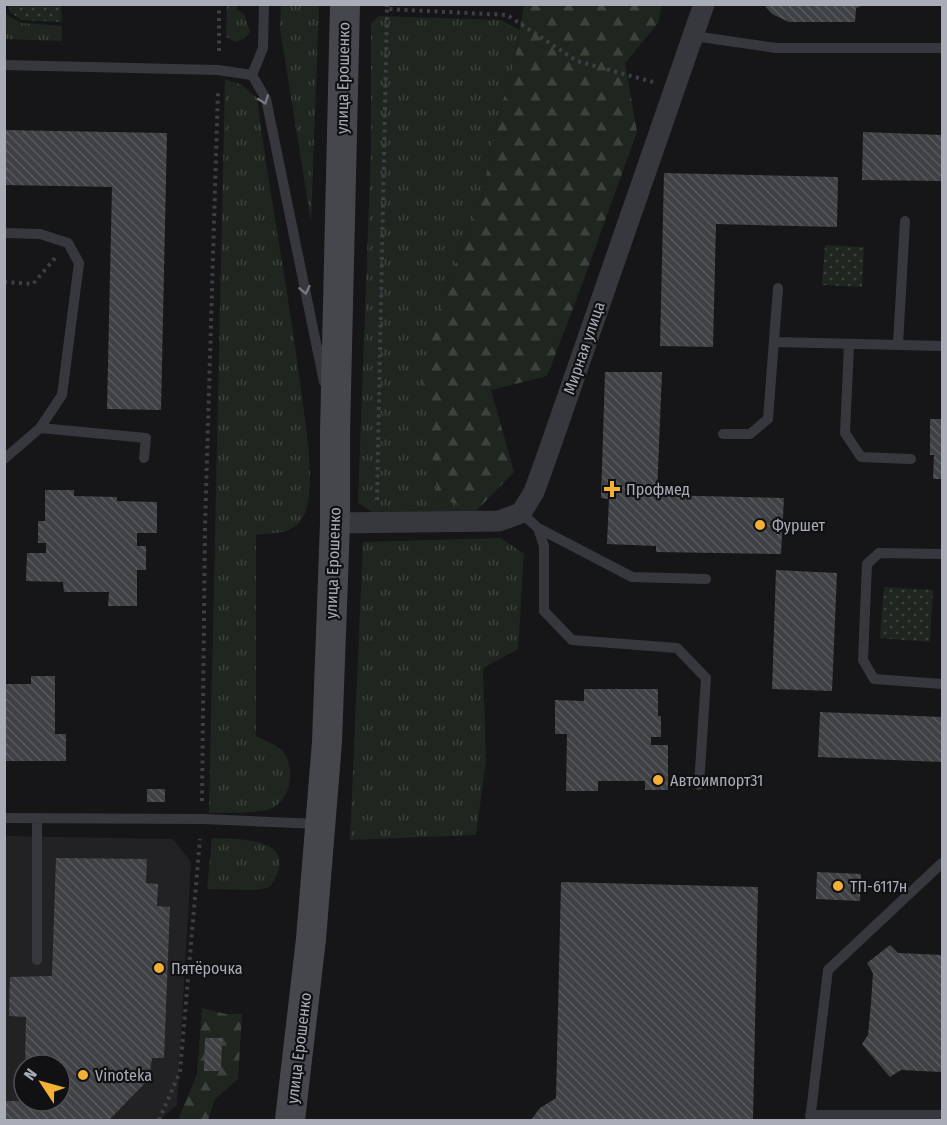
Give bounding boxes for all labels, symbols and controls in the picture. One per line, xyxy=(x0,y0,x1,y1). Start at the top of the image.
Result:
street label: улица Ерошенко xyxy=(333,22,353,134)
one-way arrow xyxy=(257,94,270,104)
one-way arrow xyxy=(298,285,311,295)
street label: Мирная улица xyxy=(559,299,609,397)
marker: Профмед xyxy=(603,480,621,498)
place label: Профмед xyxy=(626,480,690,499)
street label: улица Ерошенко xyxy=(322,507,344,619)
place label: Фуршет xyxy=(772,516,825,535)
marker: Фуршет xyxy=(753,518,767,532)
place label: Автоимпорт31 xyxy=(670,771,763,790)
marker: Автоимпорт31 xyxy=(651,773,665,787)
place label: ТП-6117н xyxy=(850,877,907,896)
marker: ТП-6117н xyxy=(831,879,845,893)
place label: Пятёрочка xyxy=(171,959,243,978)
marker: Пятёрочка xyxy=(152,961,166,975)
street label: улица Ерошенко xyxy=(283,991,315,1105)
north arrow xyxy=(12,1053,72,1113)
text: N xyxy=(20,1065,41,1084)
place label: Vinoteka xyxy=(95,1066,152,1085)
marker: Vinoteka xyxy=(76,1068,90,1082)

